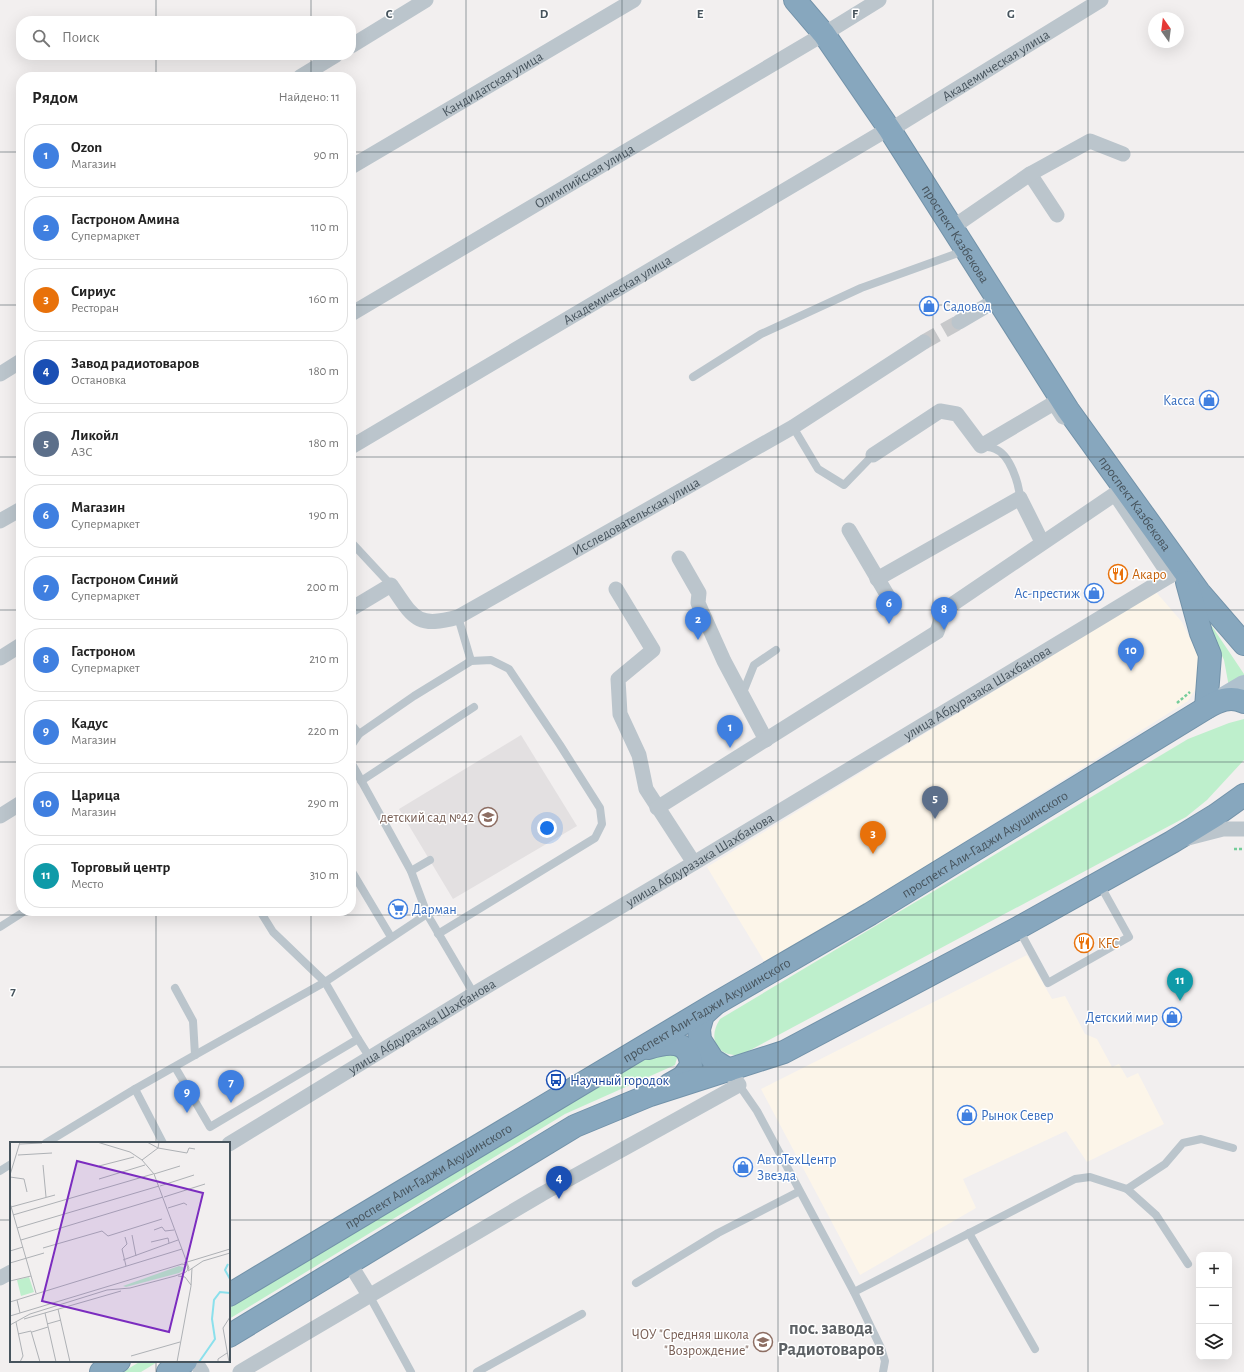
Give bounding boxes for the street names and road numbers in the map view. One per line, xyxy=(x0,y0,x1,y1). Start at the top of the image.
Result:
street label: Академическая улица xyxy=(940,27,1053,104)
street label: Кандидатская улица xyxy=(440,49,546,120)
street label: Олимпийская улица xyxy=(532,142,638,212)
street label: проспект Казбекова xyxy=(919,183,992,286)
street label: Академическая улица xyxy=(561,253,674,328)
street label: проспект Казбекова xyxy=(1096,454,1174,555)
street label: Исследовательская улица xyxy=(570,475,703,559)
street label: улица Абдуразака Шахбанова xyxy=(901,643,1054,743)
street label: проспект Али-Гаджи Акушинского xyxy=(899,788,1071,901)
street label: улица Абдуразака Шахбанова xyxy=(623,810,777,910)
street label: проспект Али-Гаджи Акушинского xyxy=(621,956,793,1066)
street label: улица Абдуразака Шахбанова xyxy=(346,977,499,1078)
street label: проспект Али-Гаджи Акушинского xyxy=(343,1121,515,1232)

